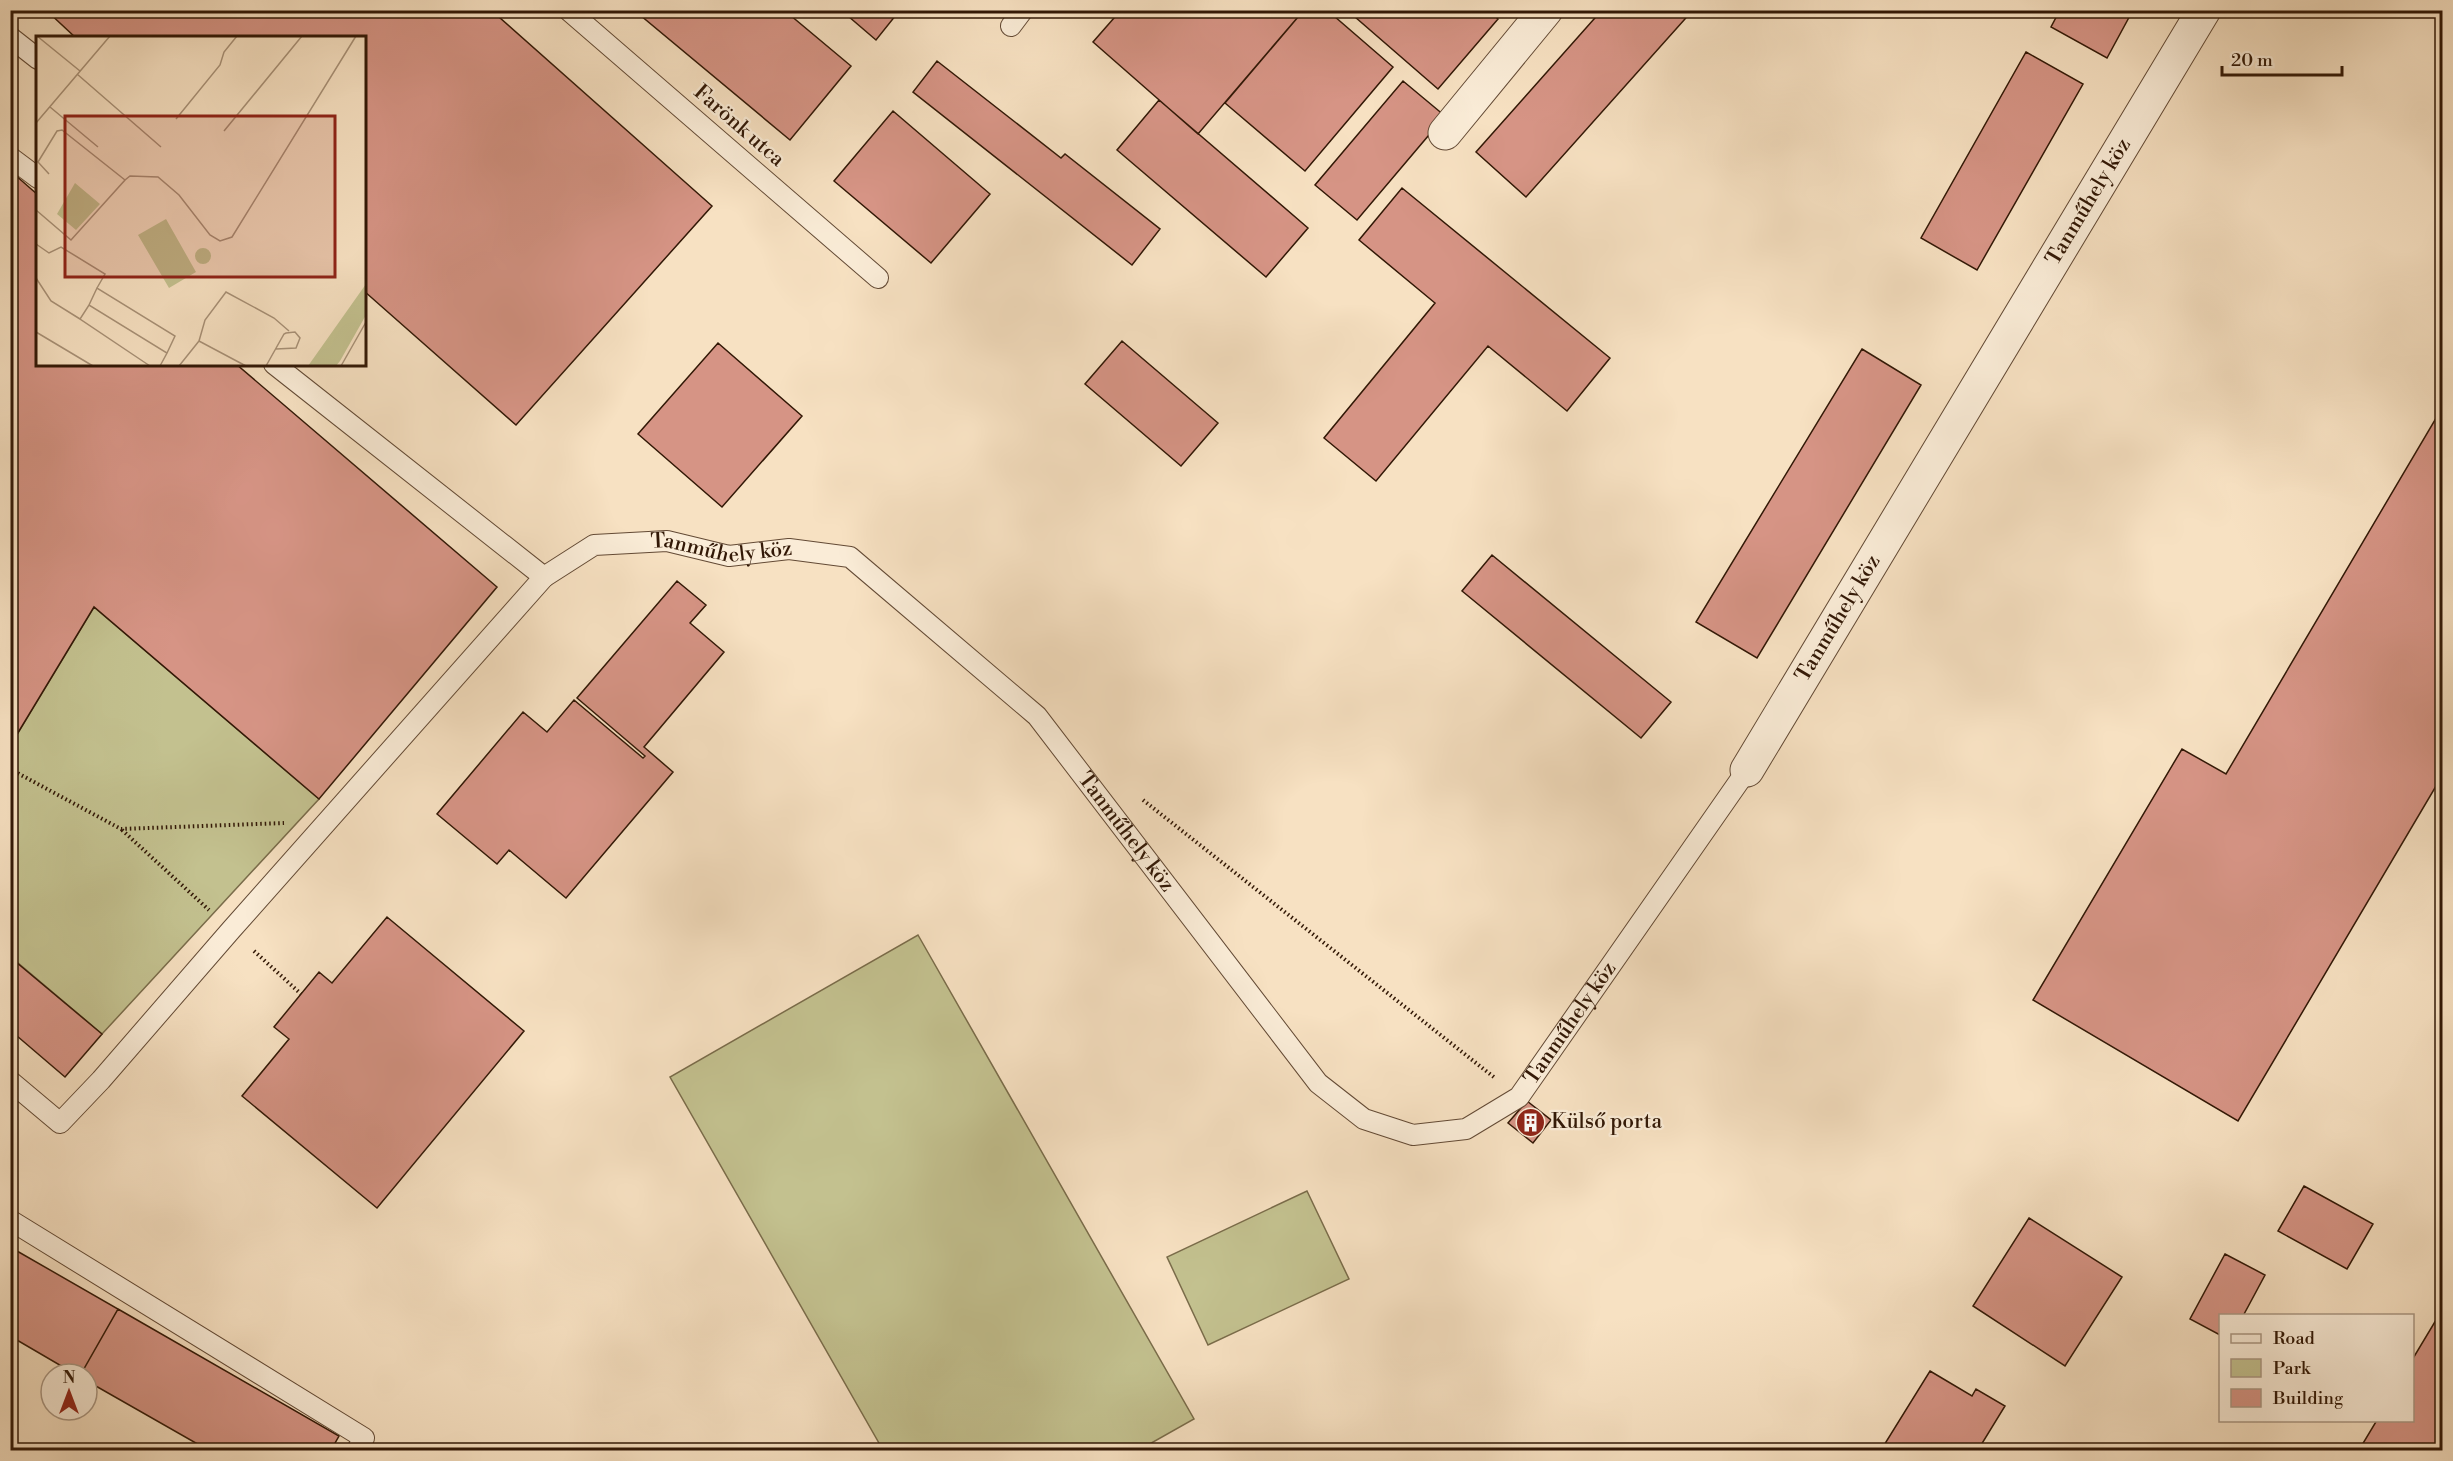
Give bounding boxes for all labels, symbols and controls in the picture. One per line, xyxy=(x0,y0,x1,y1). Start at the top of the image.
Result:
inset map xyxy=(36,36,366,366)
scale bar xyxy=(2222,39,2342,77)
text: 20 m xyxy=(2231,49,2273,72)
street label: Farönk utca xyxy=(688,79,790,173)
street label: Tanműhely köz xyxy=(2040,134,2137,270)
street label: Tanműhely köz xyxy=(650,528,794,569)
street label: Tanműhely köz xyxy=(1790,550,1886,687)
street label: Tanműhely köz xyxy=(1072,767,1180,897)
street label: Tanműhely köz xyxy=(1519,957,1622,1090)
building icon: Külső porta xyxy=(1514,1106,1546,1138)
place label: Külső porta xyxy=(1551,1109,1663,1135)
legend xyxy=(2219,1314,2414,1422)
text: Road xyxy=(2273,1327,2316,1350)
text: Park xyxy=(2273,1357,2312,1380)
north arrow xyxy=(39,1362,99,1422)
text: N xyxy=(63,1368,76,1388)
text: Building xyxy=(2272,1387,2344,1410)

